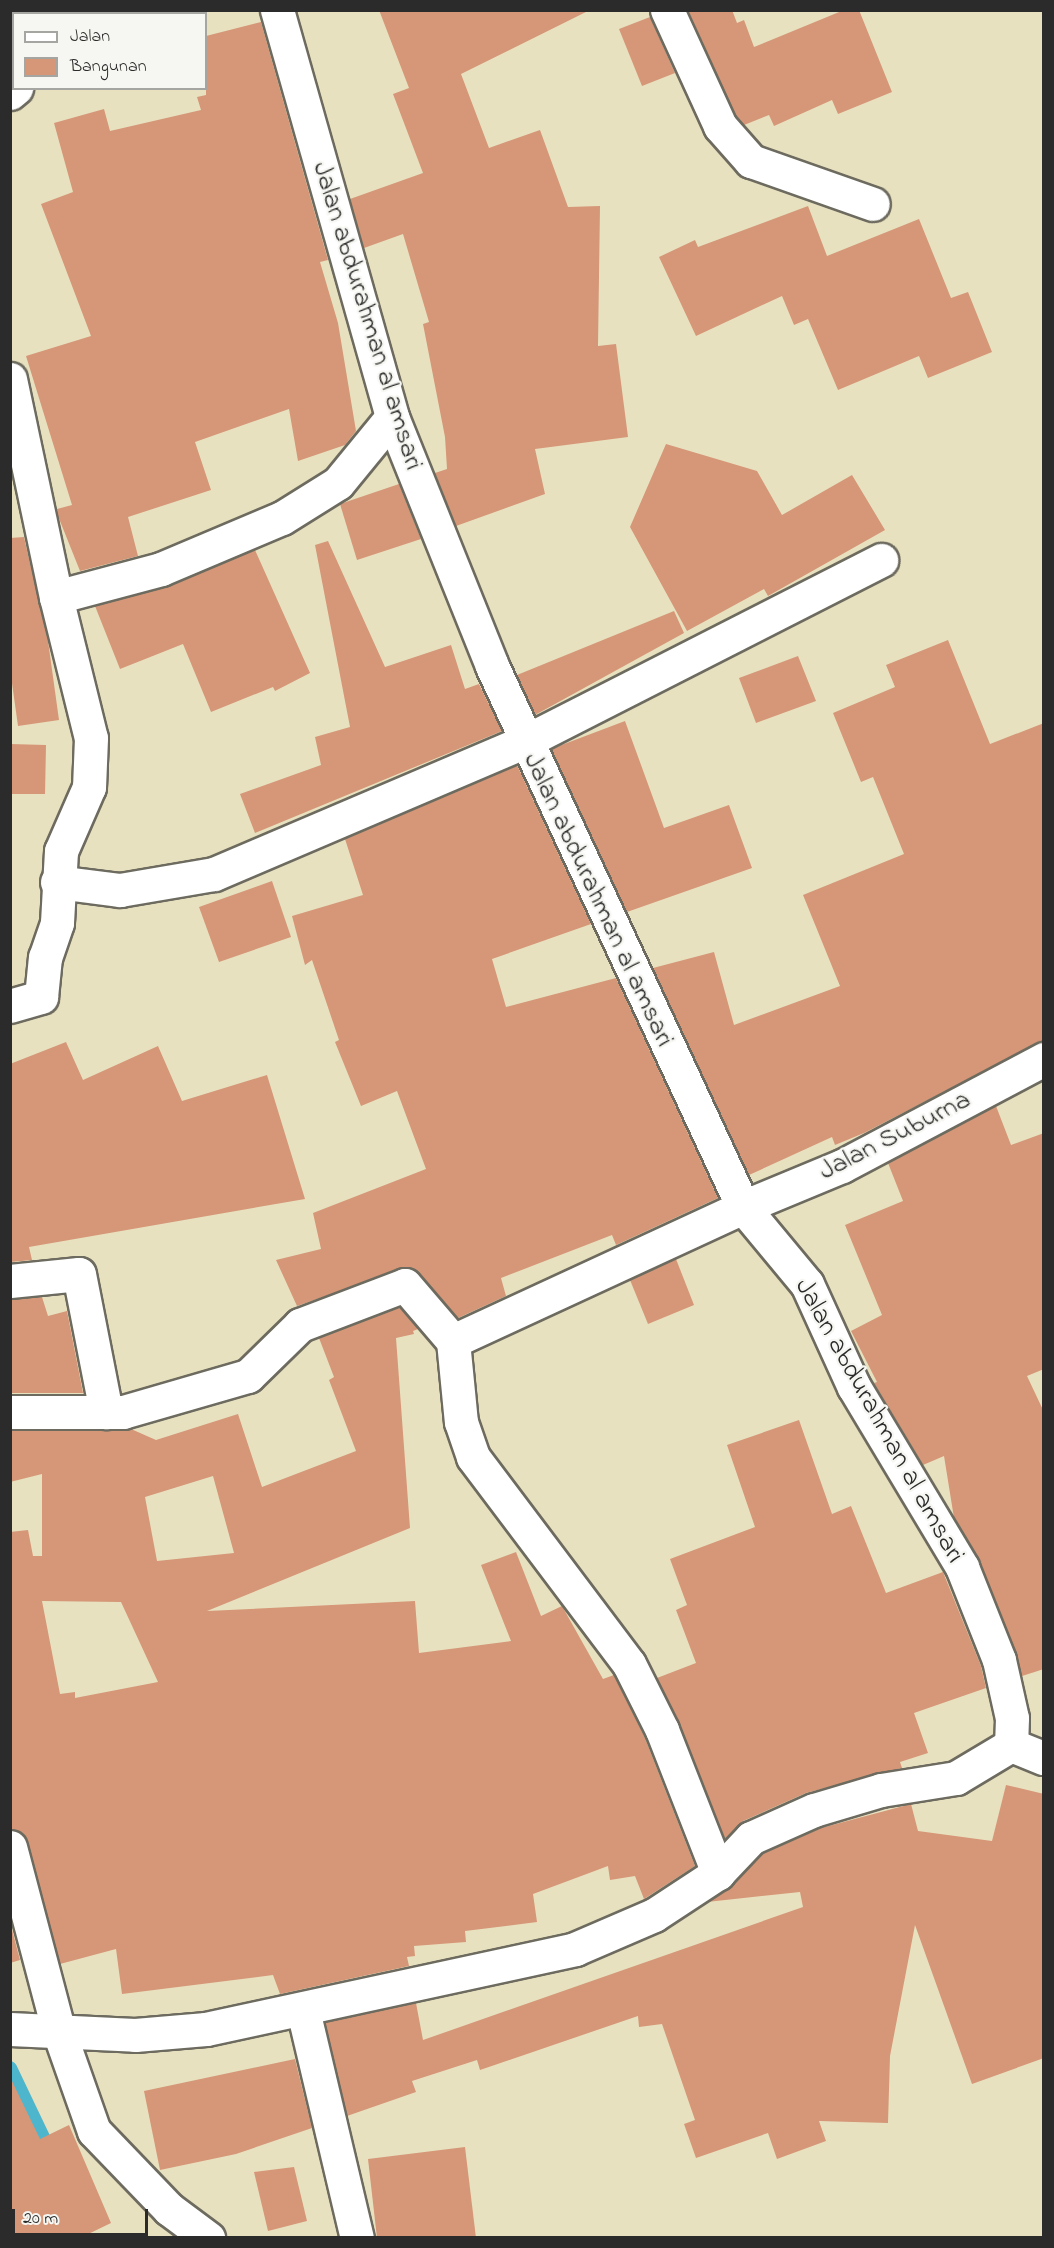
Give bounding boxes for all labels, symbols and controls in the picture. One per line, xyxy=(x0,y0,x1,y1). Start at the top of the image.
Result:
legend xyxy=(12,12,207,90)
text: Jalan xyxy=(70,24,110,50)
text: Bangunan xyxy=(70,54,147,80)
street label: Jalan abdurahman al amsari xyxy=(305,158,429,474)
street label: Jalan abdurahman al amsari xyxy=(516,748,680,1052)
street label: Jalan Suburna xyxy=(814,1084,976,1188)
street label: Jalan abdurahman al amsari xyxy=(787,1273,971,1569)
scale bar xyxy=(15,2197,152,2235)
text: 20 m xyxy=(23,2206,58,2232)

